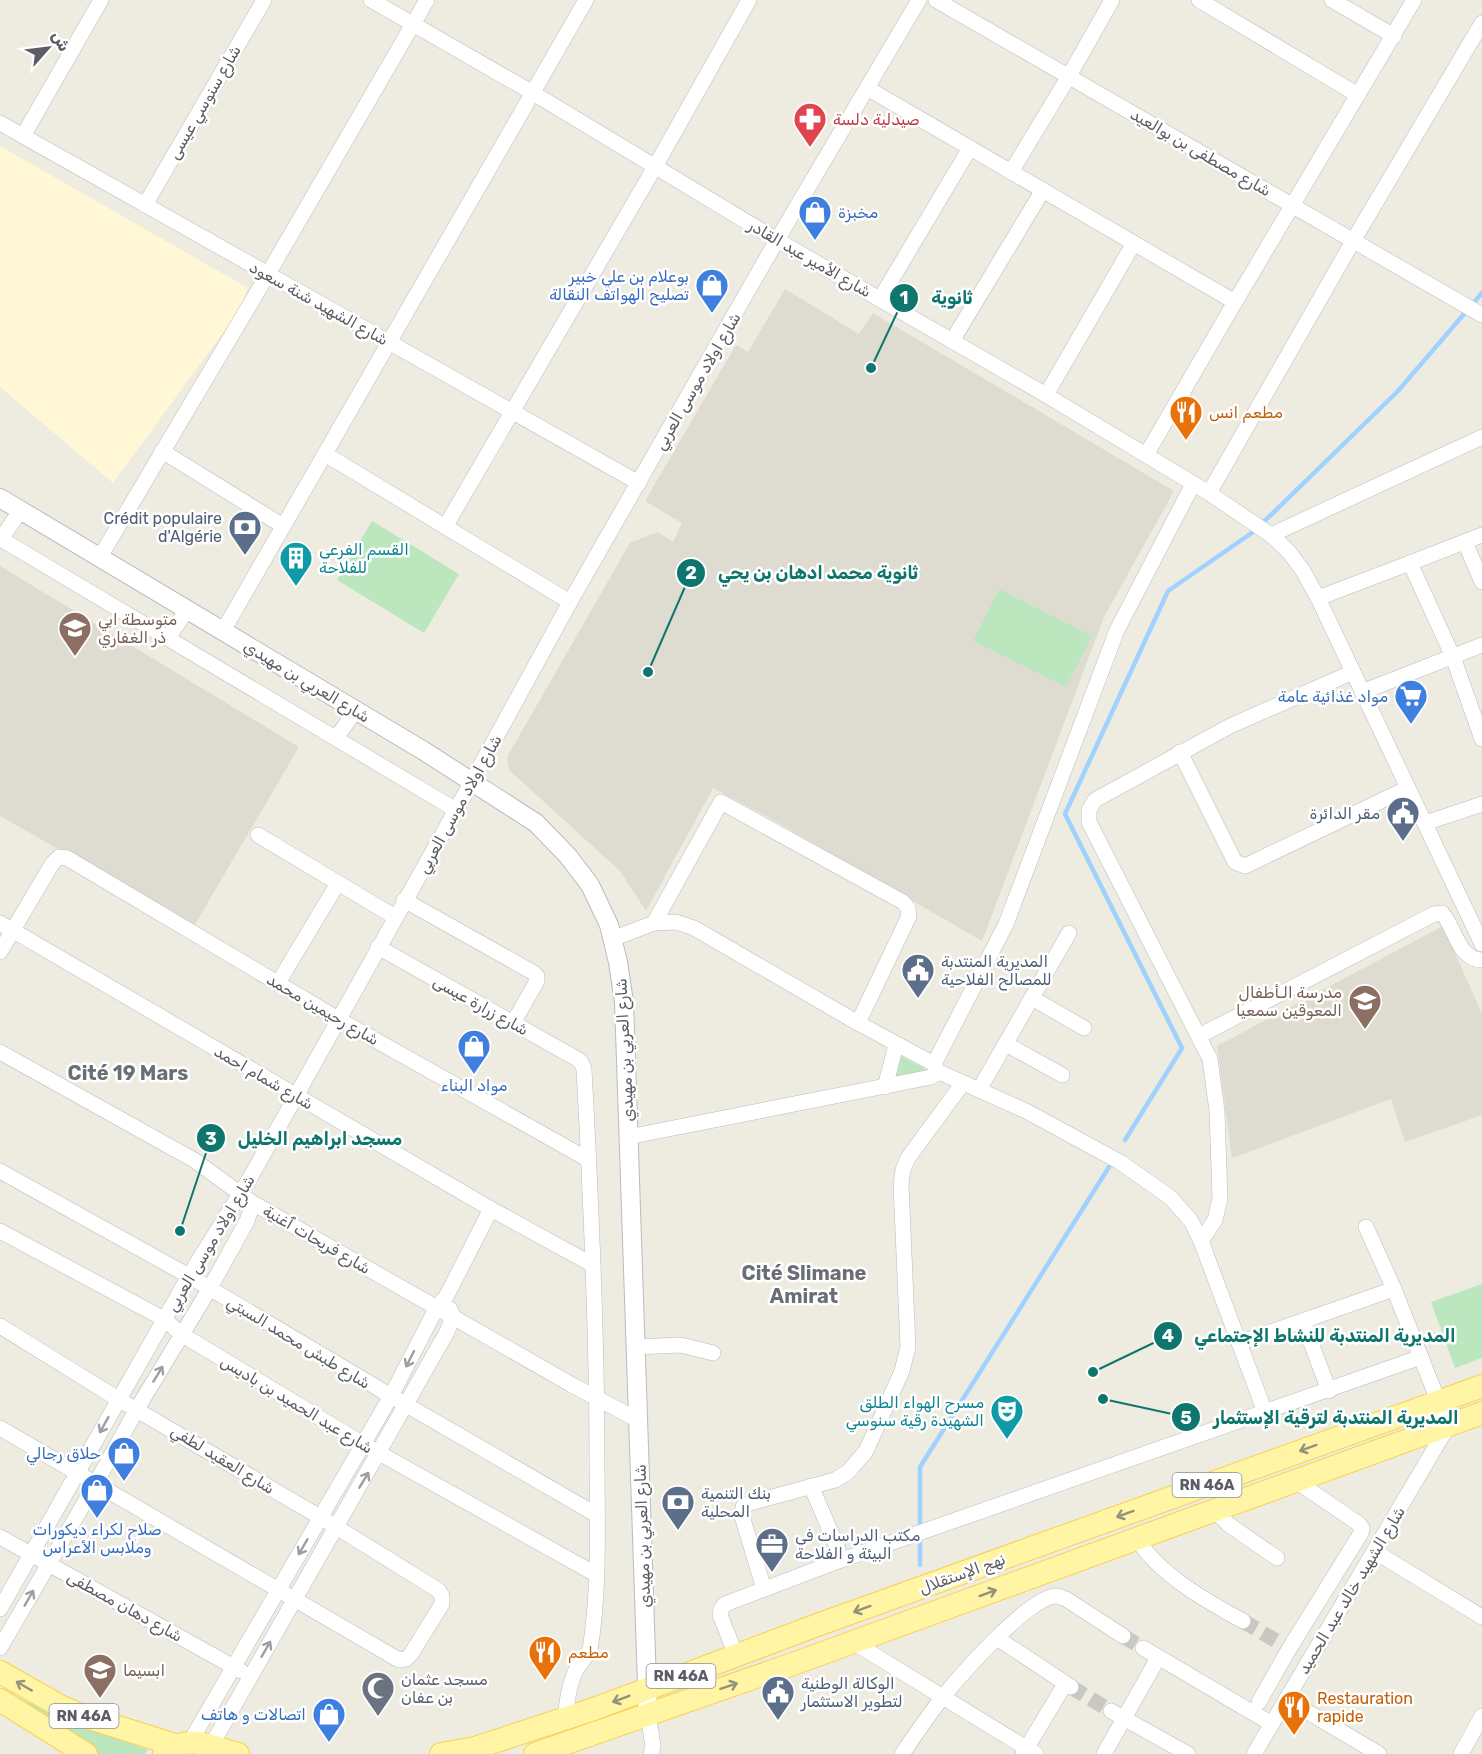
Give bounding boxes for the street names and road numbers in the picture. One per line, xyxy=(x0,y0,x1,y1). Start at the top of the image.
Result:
street label: شارع سنوسي عيسى xyxy=(164,42,247,164)
street label: شارع مصطفى بن بوالعيد xyxy=(1126,104,1274,202)
street label: شارع الأمير عبد القادر xyxy=(743,215,875,303)
street label: شارع الشهيد شنة سعود xyxy=(245,257,392,351)
street label: شارع اولاد موسى العربي xyxy=(650,309,747,455)
street label: شارع العربي بن مهيدي xyxy=(239,636,373,729)
street label: شارع اولاد موسى العربي xyxy=(413,731,508,879)
street label: شارع رحيمين محمد xyxy=(262,970,382,1051)
street label: شارع زرارة عيسى xyxy=(429,971,532,1041)
street label: شارع العربي بن مهيدي xyxy=(611,978,641,1122)
street label: شارع شمام احمد xyxy=(210,1041,317,1115)
street label: شارع اولاد موسى العربي xyxy=(162,1172,261,1317)
street label: شارع فريحات ٱغنية xyxy=(259,1201,374,1280)
street label: شارع طبش محمد السبتي xyxy=(222,1292,374,1395)
street label: شارع عبد الحميد بن باديس xyxy=(216,1351,376,1459)
street label: شارع العقيد لطفي xyxy=(166,1421,278,1500)
street label: شارع العربي بن مهيدي xyxy=(630,1464,657,1608)
road number: RN 46A xyxy=(1172,1473,1242,1497)
street label: شارع الشهيد خالد عبد الحميد xyxy=(1294,1503,1411,1679)
street label: نهج الإستقلال xyxy=(916,1549,1009,1600)
street label: شارع دهان مصطفى xyxy=(63,1567,186,1648)
road number: RN 46A xyxy=(646,1664,716,1688)
road number: RN 46A xyxy=(50,1704,118,1728)

